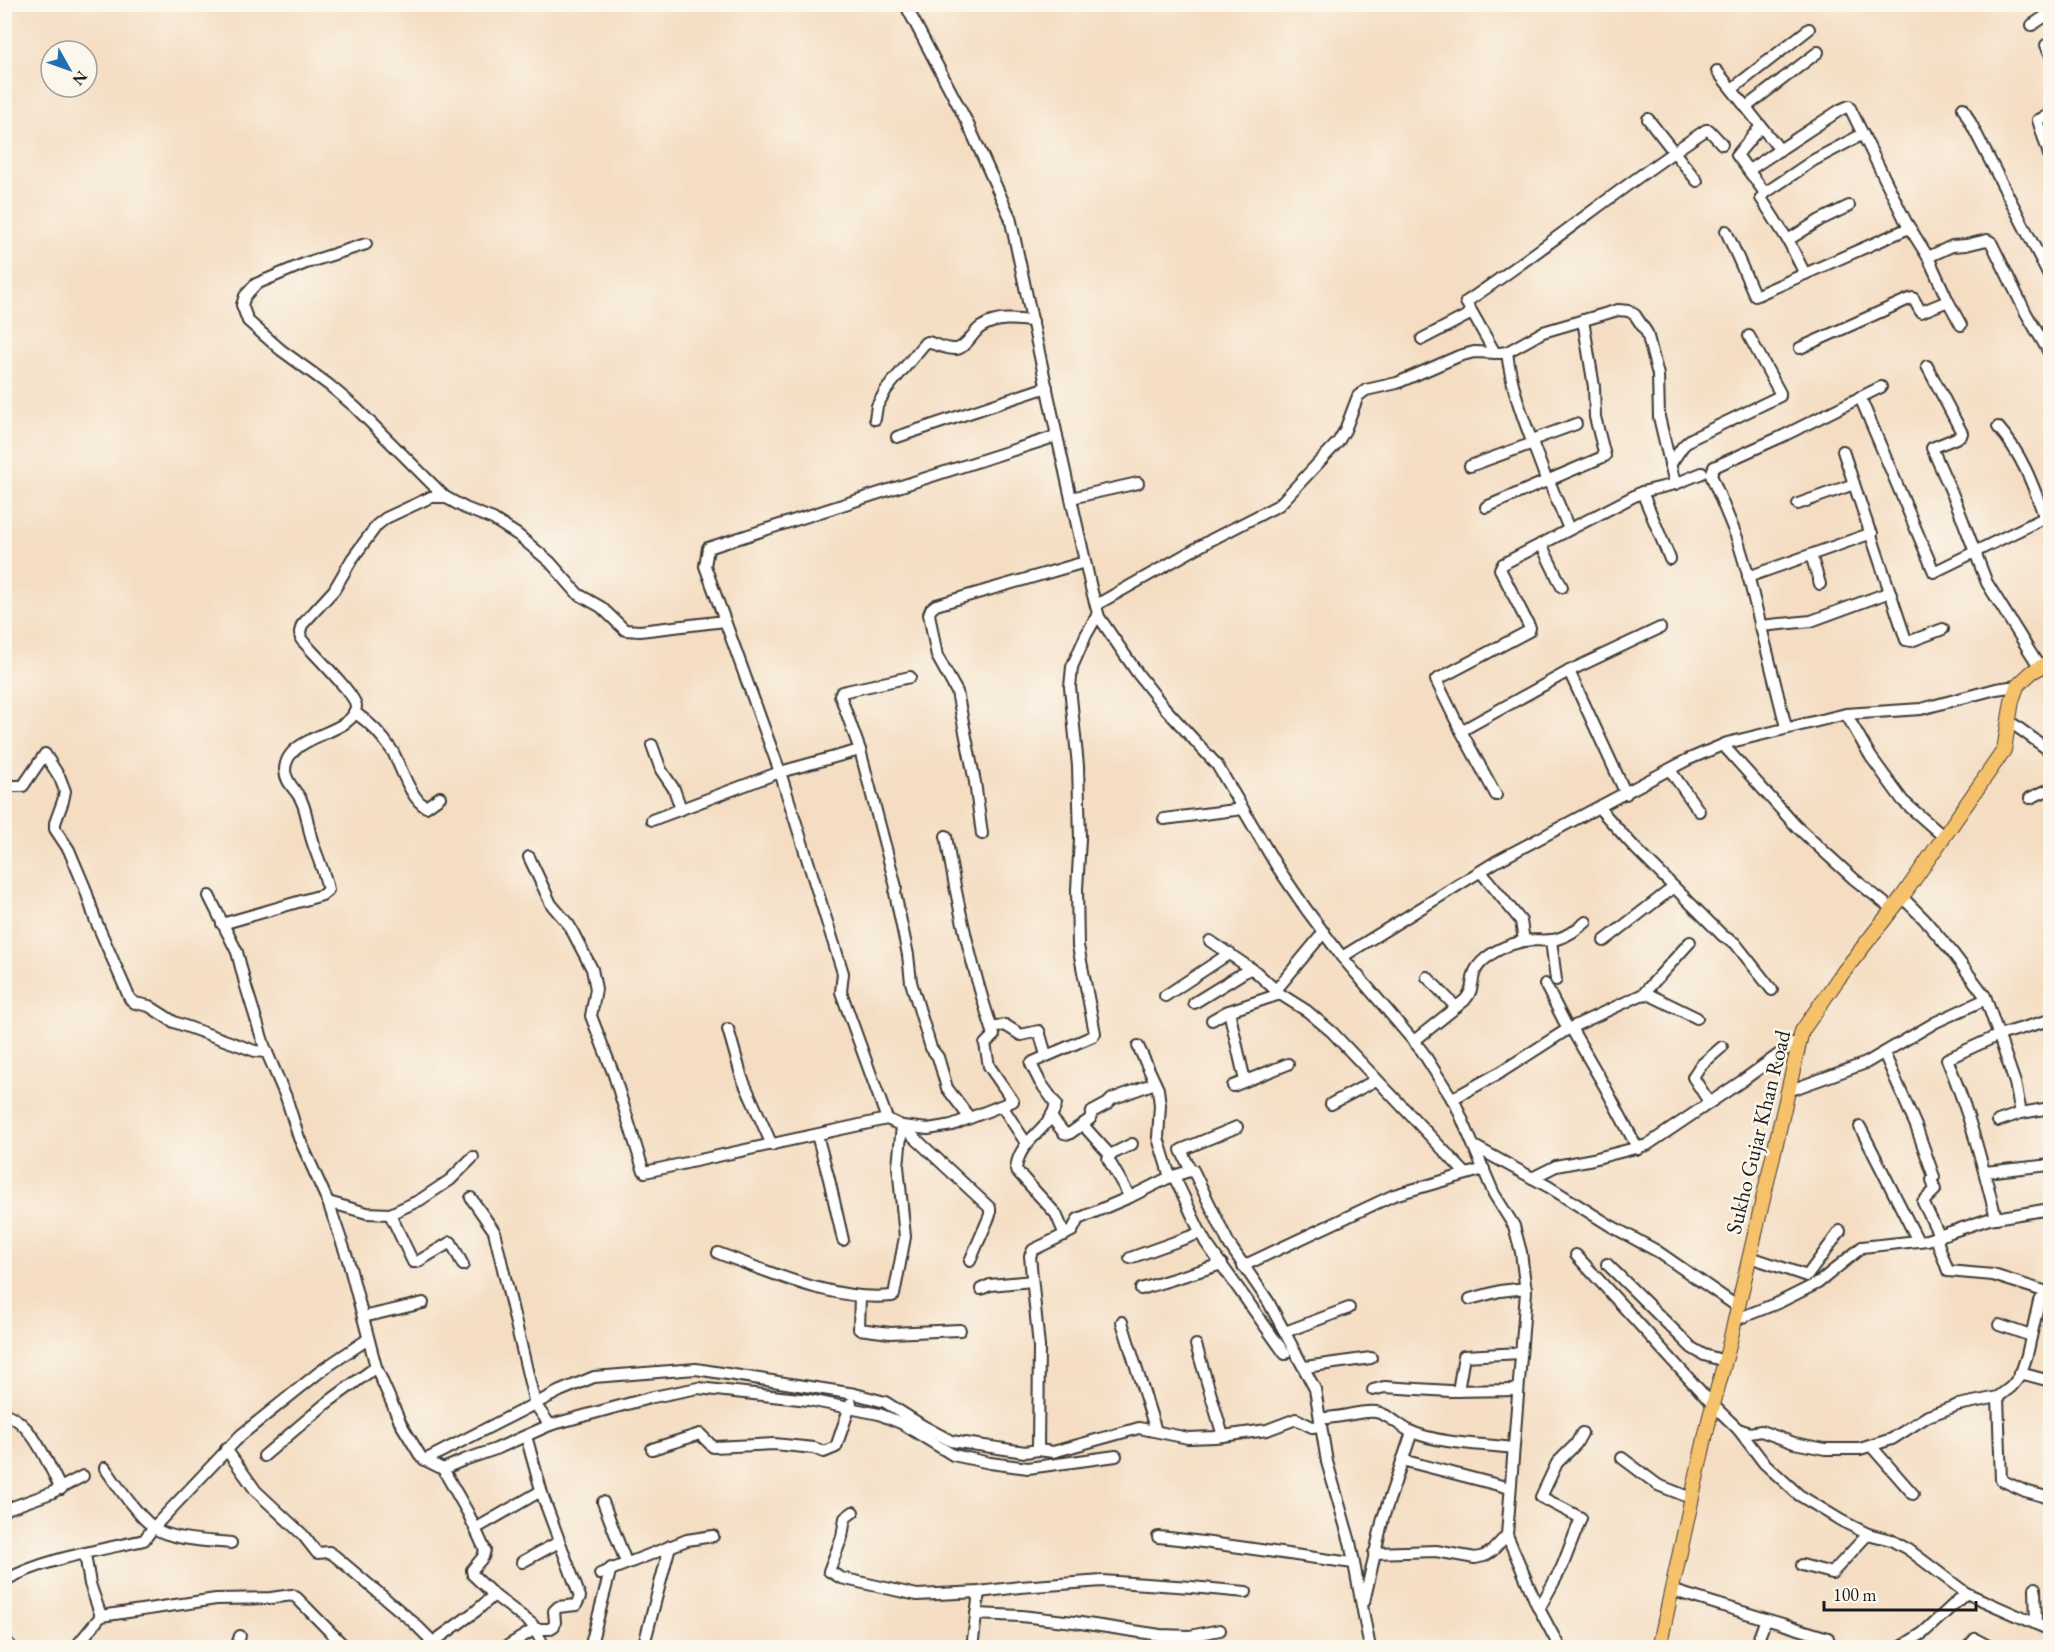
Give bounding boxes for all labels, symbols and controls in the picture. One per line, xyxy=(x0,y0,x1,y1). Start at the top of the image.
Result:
north arrow xyxy=(39,39,99,99)
text: N xyxy=(68,67,92,90)
street label: Sukho Gujar Khan Road xyxy=(1719,1026,1798,1237)
scale bar xyxy=(1824,1574,1976,1612)
text: 100 m xyxy=(1833,1583,1877,1606)

